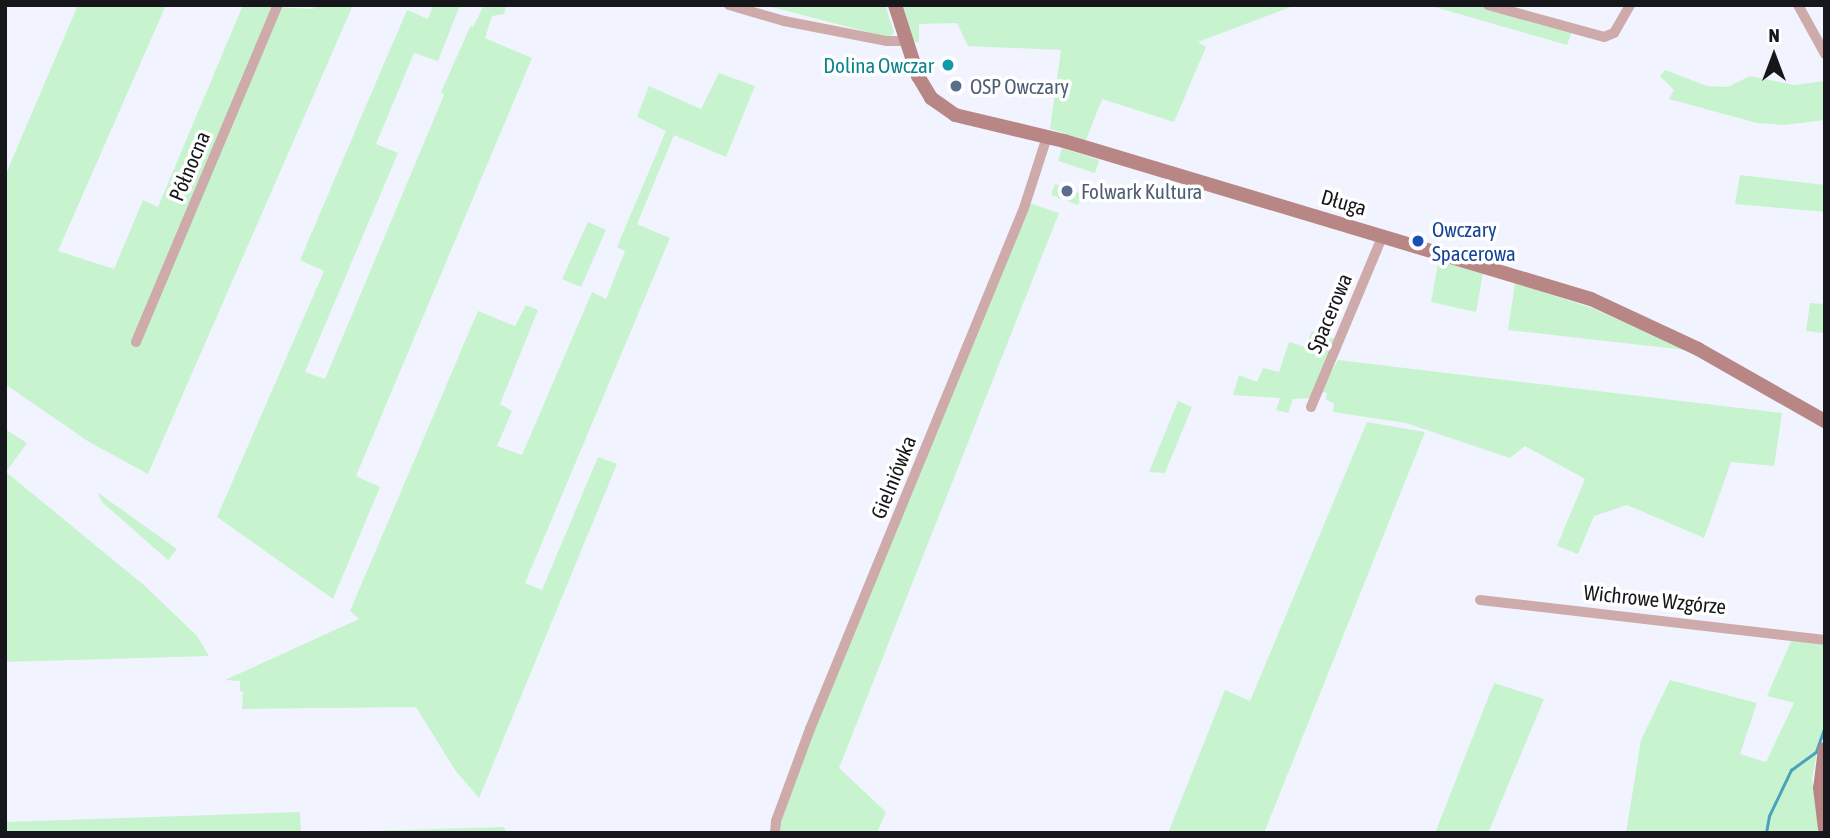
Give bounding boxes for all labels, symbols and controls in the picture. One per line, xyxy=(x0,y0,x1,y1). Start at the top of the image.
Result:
north arrow xyxy=(1739,21,1809,91)
text: N xyxy=(1768,24,1780,46)
place label: Dolina Owczar xyxy=(823,52,934,78)
marker: Dolina Owczar xyxy=(940,57,956,73)
place label: OSP Owczary xyxy=(970,73,1069,99)
marker: OSP Owczary xyxy=(948,78,964,94)
street label: Północna xyxy=(163,127,215,205)
place label: Folwark Kultura xyxy=(1081,178,1202,204)
marker: Folwark Kultura xyxy=(1059,183,1075,199)
street label: Długa xyxy=(1318,184,1370,220)
place label: Owczary Spacerowa xyxy=(1432,216,1516,266)
marker: Owczary Spacerowa xyxy=(1410,233,1426,249)
street label: Spacerowa xyxy=(1301,270,1357,356)
street label: Gielniówka xyxy=(865,432,921,522)
street label: Wichrowe Wzgórze xyxy=(1583,579,1727,619)

